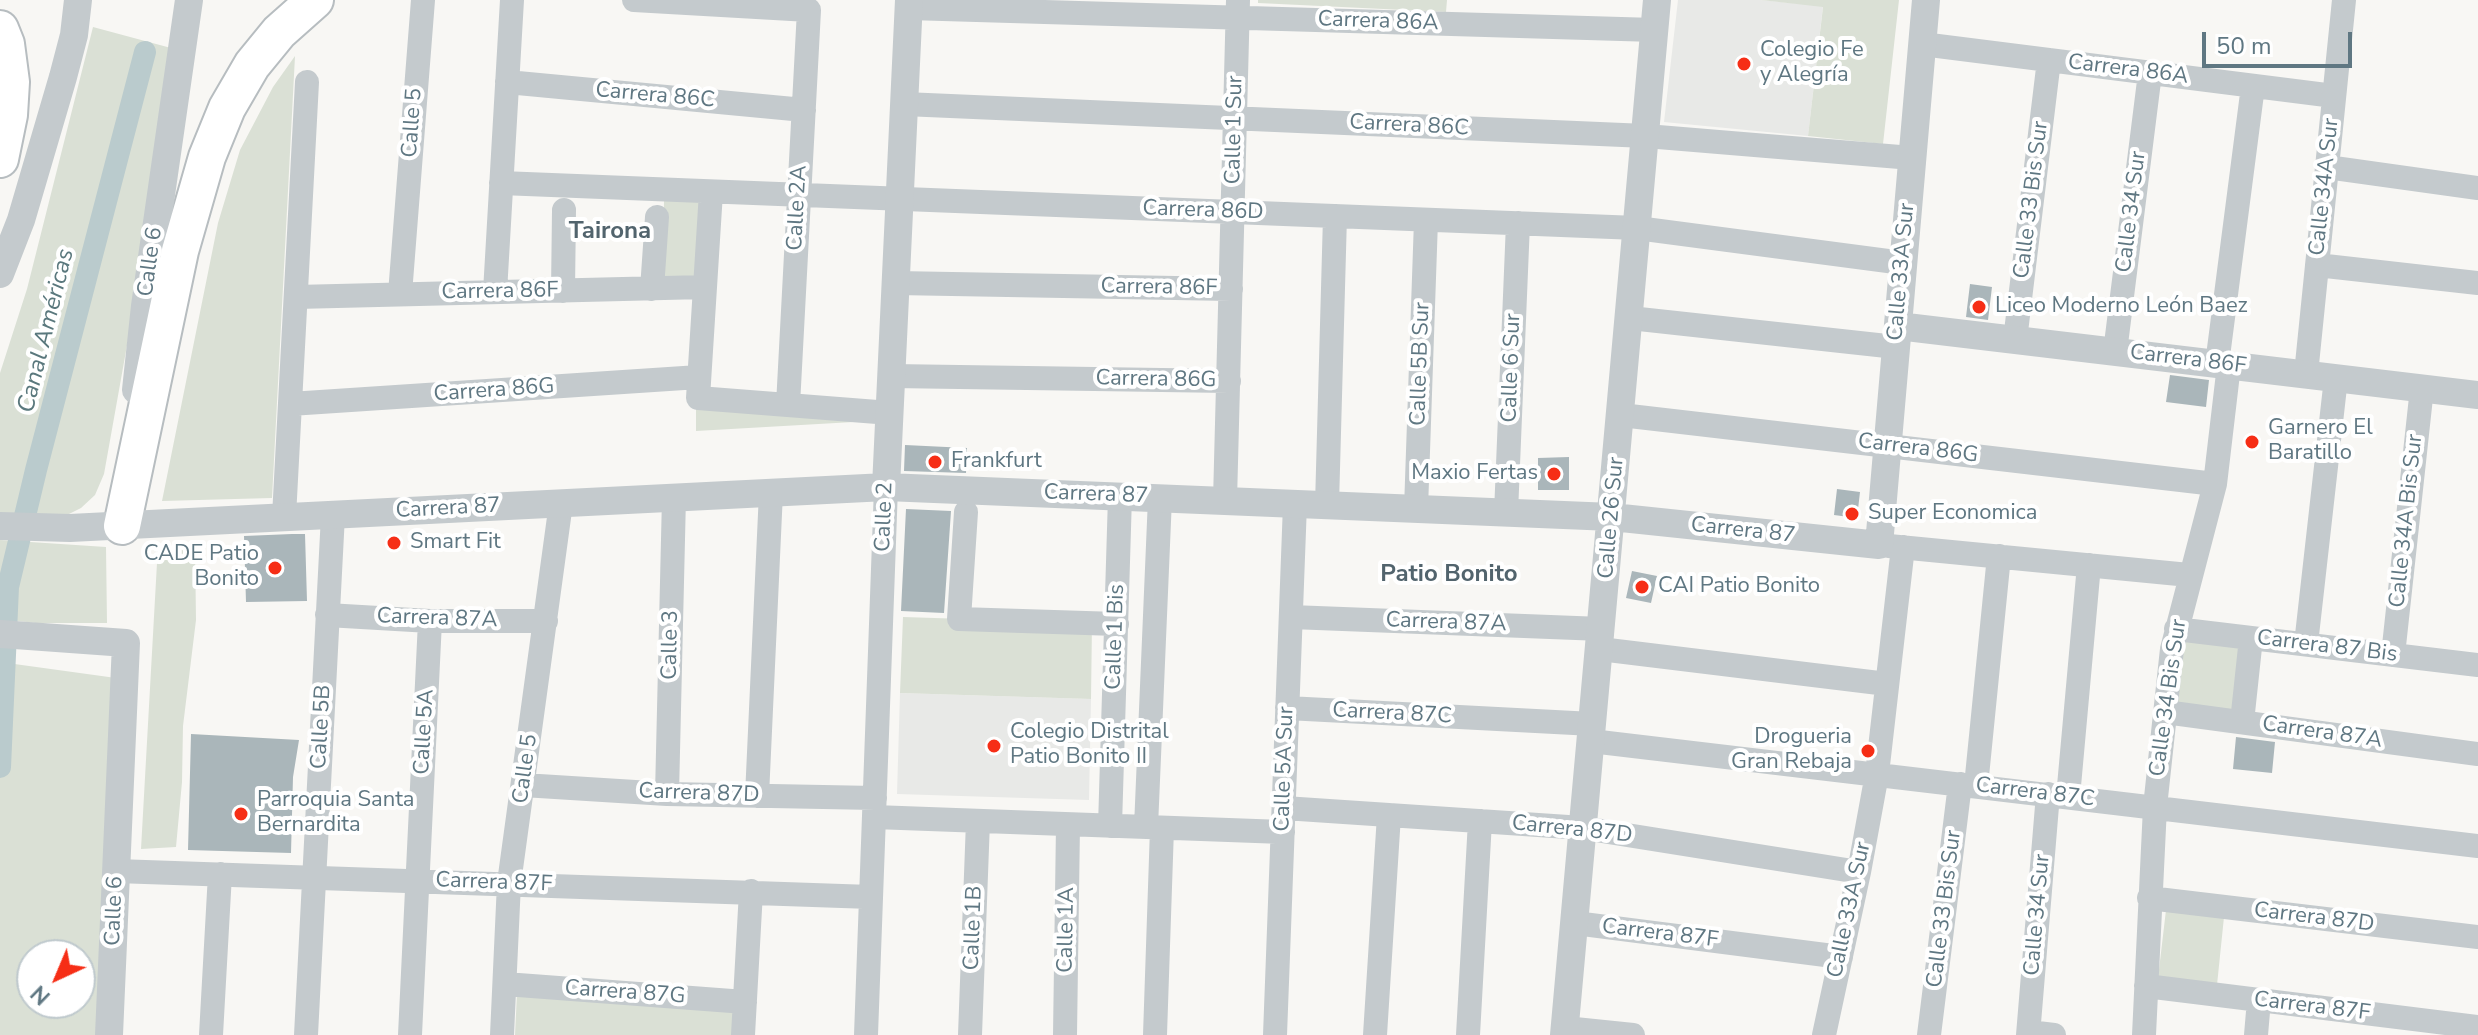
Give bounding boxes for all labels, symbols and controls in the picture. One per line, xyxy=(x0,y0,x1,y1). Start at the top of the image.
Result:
street label: Carrera 86A xyxy=(1317,7,1439,37)
scale bar xyxy=(2206,16,2356,66)
text: 50 m xyxy=(2216,30,2272,62)
place label: Colegio Fe y Alegría xyxy=(1760,38,1864,90)
street label: Carrera 86A xyxy=(2066,50,2190,90)
marker: Colegio Fe y Alegría xyxy=(1735,55,1753,73)
street label: Calle 1 Sur xyxy=(1221,75,1249,185)
street label: Carrera 86C xyxy=(594,78,716,114)
street label: Calle 5 xyxy=(397,87,429,159)
street label: Carrera 86C xyxy=(1349,110,1469,142)
street label: Calle 34A Sur xyxy=(2305,117,2345,257)
street label: Calle 33 Bis Sur xyxy=(2009,120,2055,280)
street label: Calle 34 Sur xyxy=(2111,150,2153,274)
street label: Calle 2A xyxy=(783,165,813,251)
street label: Carrera 86D xyxy=(1142,196,1264,226)
street label: Calle 33A Sur xyxy=(1883,202,1921,342)
district label: Tairona xyxy=(569,218,651,246)
street label: Calle 6 xyxy=(133,226,169,298)
water label: Canal Américas xyxy=(13,246,81,416)
street label: Carrera 86F xyxy=(1100,274,1218,302)
street label: Carrera 86F xyxy=(441,278,559,306)
place label: Liceo Moderno León Baez xyxy=(1995,294,2248,320)
marker: Liceo Moderno León Baez xyxy=(1970,298,1988,316)
street label: Calle 5B Sur xyxy=(1406,302,1436,426)
street label: Calle 6 Sur xyxy=(1497,313,1527,423)
street label: Carrera 86F xyxy=(2128,340,2248,380)
street label: Carrera 86G xyxy=(1095,366,1217,394)
street label: Carrera 86G xyxy=(433,374,555,408)
place label: Garnero El Baratillo xyxy=(2268,416,2373,468)
street label: Carrera 86G xyxy=(1856,429,1980,469)
marker: Garnero El Baratillo xyxy=(2243,433,2261,451)
street label: Calle 34A Bis Sur xyxy=(2385,433,2429,609)
place label: Frankfurt xyxy=(951,449,1042,475)
marker: Frankfurt xyxy=(926,453,944,471)
street label: Calle 26 Sur xyxy=(1594,456,1630,580)
place label: Maxio Fertas xyxy=(1411,461,1538,487)
marker: Maxio Fertas xyxy=(1545,465,1563,483)
street label: Carrera 87 xyxy=(1043,480,1149,510)
street label: Calle 2 xyxy=(871,482,899,552)
street label: Carrera 87 xyxy=(395,493,501,525)
place label: Super Economica xyxy=(1868,501,2037,527)
marker: Super Economica xyxy=(1843,505,1861,523)
street label: Carrera 87 xyxy=(1689,512,1797,550)
place label: Smart Fit xyxy=(410,530,501,556)
marker: Smart Fit xyxy=(385,534,403,552)
place label: CADE Patio Bonito xyxy=(144,542,259,594)
marker: CADE Patio Bonito xyxy=(266,559,284,577)
district label: Patio Bonito xyxy=(1380,561,1518,589)
place label: CAI Patio Bonito xyxy=(1658,574,1820,600)
marker: CAI Patio Bonito xyxy=(1633,578,1651,596)
street label: Calle 1 Bis xyxy=(1101,584,1131,690)
street label: Carrera 87A xyxy=(376,604,498,634)
street label: Carrera 87A xyxy=(1385,608,1507,638)
street label: Calle 3 xyxy=(657,610,685,680)
street label: Calle 34 Bis Sur xyxy=(2145,618,2193,778)
street label: Carrera 87 Bis xyxy=(2255,625,2399,669)
street label: Calle 5B xyxy=(307,684,337,770)
street label: Calle 5A xyxy=(410,689,440,775)
street label: Carrera 87C xyxy=(1332,698,1452,730)
street label: Calle 5A Sur xyxy=(1270,706,1300,832)
street label: Carrera 87A xyxy=(2260,712,2384,754)
place label: Colegio Distrital Patio Bonito II xyxy=(1010,720,1169,772)
place label: Drogueria Gran Rebaja xyxy=(1731,725,1852,776)
street label: Calle 5 xyxy=(508,733,544,805)
marker: Colegio Distrital Patio Bonito II xyxy=(985,737,1003,755)
marker: Drogueria Gran Rebaja xyxy=(1859,742,1877,760)
street label: Carrera 87C xyxy=(1974,773,2096,813)
street label: Carrera 87D xyxy=(638,779,760,809)
place label: Parroquia Santa Bernardita xyxy=(257,788,415,840)
marker: Parroquia Santa Bernardita xyxy=(232,805,250,823)
street label: Carrera 87D xyxy=(1510,811,1634,849)
street label: Calle 33 Bis Sur xyxy=(1922,829,1968,989)
street label: Calle 33A Sur xyxy=(1823,840,1877,980)
street label: Calle 34 Sur xyxy=(2020,853,2056,977)
street label: Carrera 87F xyxy=(435,868,553,898)
street label: Calle 6 xyxy=(101,876,129,946)
street label: Calle 1B xyxy=(959,885,989,971)
street label: Calle 1A xyxy=(1053,887,1081,973)
street label: Carrera 87D xyxy=(2252,898,2376,938)
street label: Carrera 87F xyxy=(1600,914,1720,954)
north arrow xyxy=(16,939,96,1019)
street label: Carrera 87G xyxy=(564,976,686,1010)
text: N xyxy=(24,978,57,1011)
street label: Carrera 87F xyxy=(2252,987,2372,1027)

